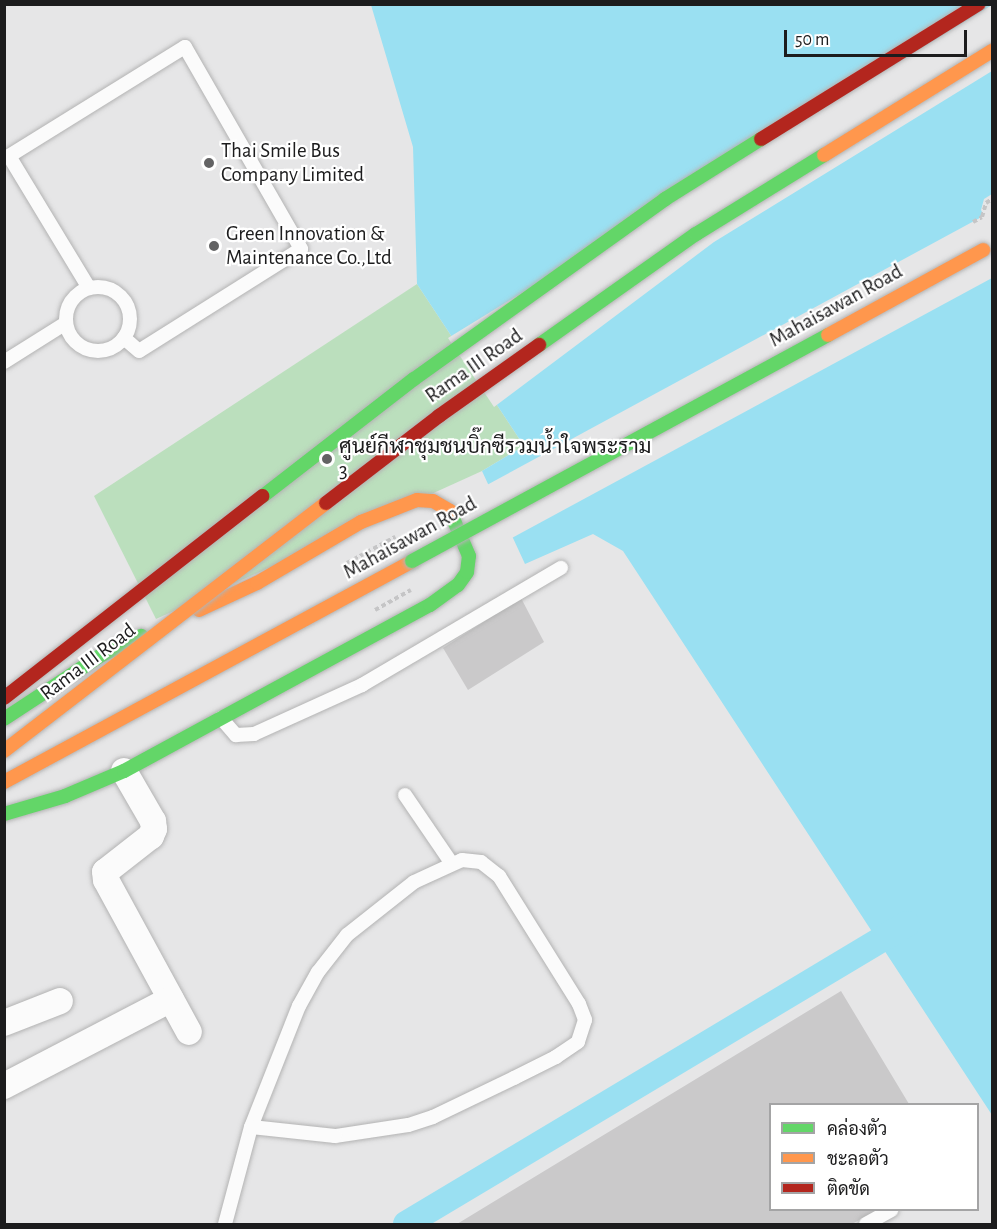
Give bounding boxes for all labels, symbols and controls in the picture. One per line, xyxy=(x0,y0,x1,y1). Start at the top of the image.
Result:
scale bar xyxy=(787,18,970,56)
text: 50 m xyxy=(795,31,829,49)
place label: Thai Smile Bus Company Limited xyxy=(221,138,364,188)
marker: Thai Smile Bus Company Limited xyxy=(202,156,216,170)
place label: Green Innovation & Maintenance Co.,Ltd xyxy=(226,221,392,271)
marker: Green Innovation & Maintenance Co.,Ltd xyxy=(207,239,221,253)
street label: Mahaisawan Road xyxy=(765,259,907,353)
street label: Rama III Road xyxy=(421,323,527,409)
place label: ศูนย์กีฬาชุมชนบิ๊กซีรวมน้ำใจพระราม 3 xyxy=(339,434,651,484)
marker: ศูนย์กีฬาชุมชนบิ๊กซีรวมน้ำใจพระราม 3 xyxy=(320,452,334,466)
street label: Mahaisawan Road xyxy=(339,491,481,585)
street label: Rama III Road xyxy=(35,618,141,706)
legend xyxy=(769,1103,979,1211)
text: คล่องตัว xyxy=(827,1121,887,1139)
text: ชะลอตัว xyxy=(827,1151,889,1169)
text: ติดขัด xyxy=(827,1181,870,1199)

